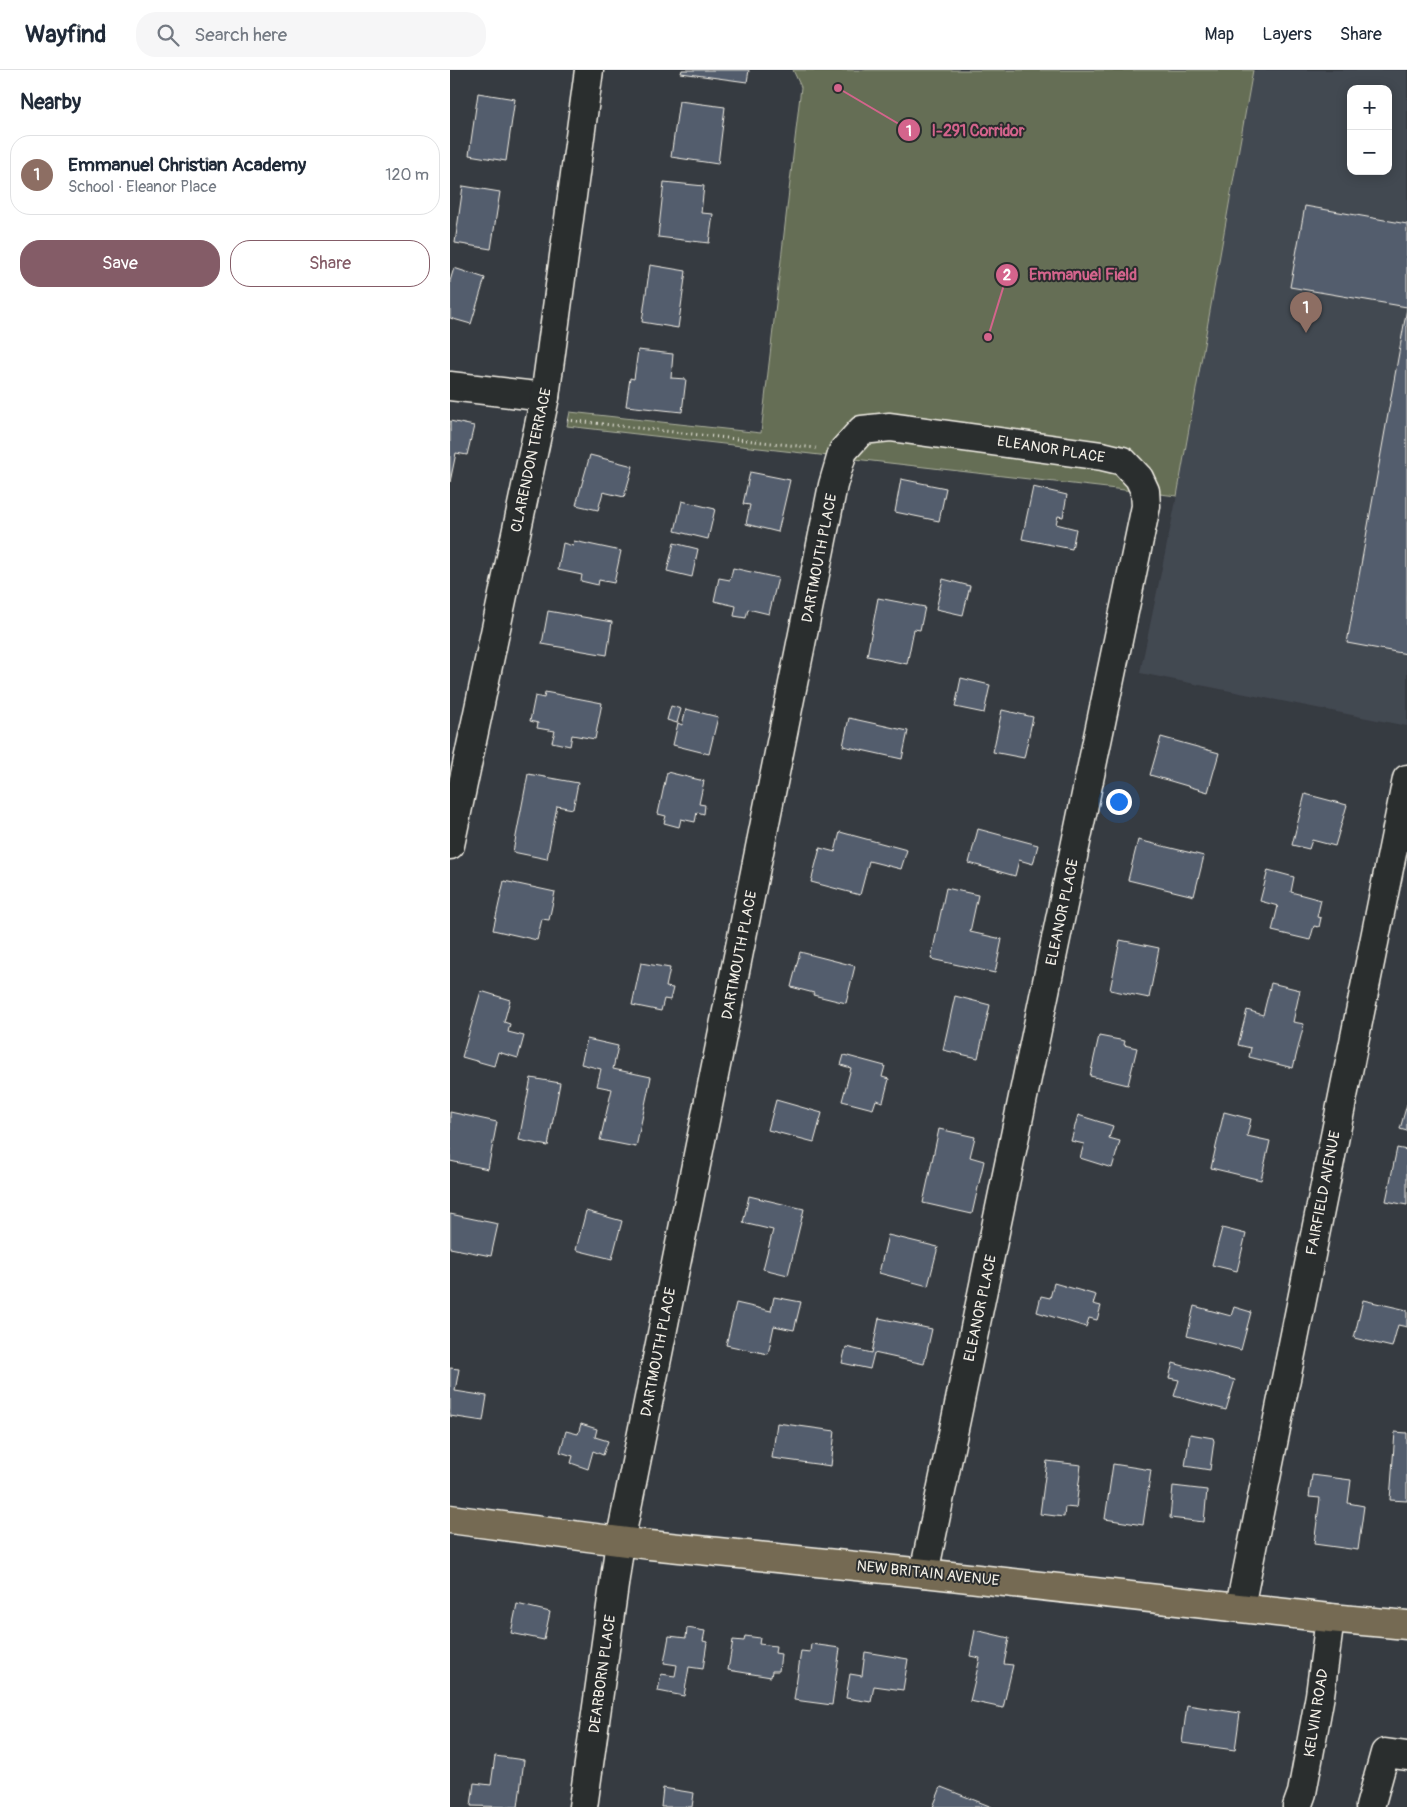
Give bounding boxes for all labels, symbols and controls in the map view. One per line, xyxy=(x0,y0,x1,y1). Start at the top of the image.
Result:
search box xyxy=(136,12,486,57)
text: Wayfind xyxy=(25,20,106,49)
icon: search xyxy=(154,21,182,49)
text: Search here xyxy=(194,23,287,47)
text: Map xyxy=(1205,23,1234,46)
text: Layers xyxy=(1262,23,1312,46)
text: Share xyxy=(1340,23,1382,46)
map controls xyxy=(1347,85,1392,175)
button: + xyxy=(1347,85,1392,130)
text: Nearby xyxy=(20,89,81,116)
callout: I-291 Corridor xyxy=(897,115,1035,146)
text: I-291 Corridor xyxy=(932,121,1025,141)
text: 1 xyxy=(906,122,912,141)
button: − xyxy=(1347,130,1392,175)
text: Emmanuel Christian Academy xyxy=(68,153,306,177)
text: 1 xyxy=(34,165,40,185)
text: 120 m xyxy=(385,165,429,185)
text: School · Eleanor Place xyxy=(68,177,216,197)
button: Save xyxy=(20,240,220,287)
button: Share xyxy=(230,240,430,287)
callout: Emmanuel Field xyxy=(994,259,1147,290)
text: Emmanuel Field xyxy=(1029,265,1137,285)
text: 2 xyxy=(1003,266,1011,285)
pin: 1 xyxy=(1290,292,1322,333)
street label: CLARENDON TERRACE xyxy=(507,386,556,534)
street label: ELEANOR PLACE xyxy=(996,432,1106,467)
street label: DARTMOUTH PLACE xyxy=(798,492,841,624)
your location xyxy=(1106,789,1132,815)
street label: ELEANOR PLACE xyxy=(1042,857,1083,967)
street label: DARTMOUTH PLACE xyxy=(718,889,761,1021)
street label: FAIRFIELD AVENUE xyxy=(1302,1129,1345,1257)
street label: ELEANOR PLACE xyxy=(960,1253,1001,1363)
street label: DARTMOUTH PLACE xyxy=(637,1286,680,1418)
street label: NEW BRITAIN AVENUE xyxy=(856,1557,1000,1590)
street label: DEARBORN PLACE xyxy=(585,1614,620,1734)
street label: KELVIN ROAD xyxy=(1300,1668,1333,1759)

